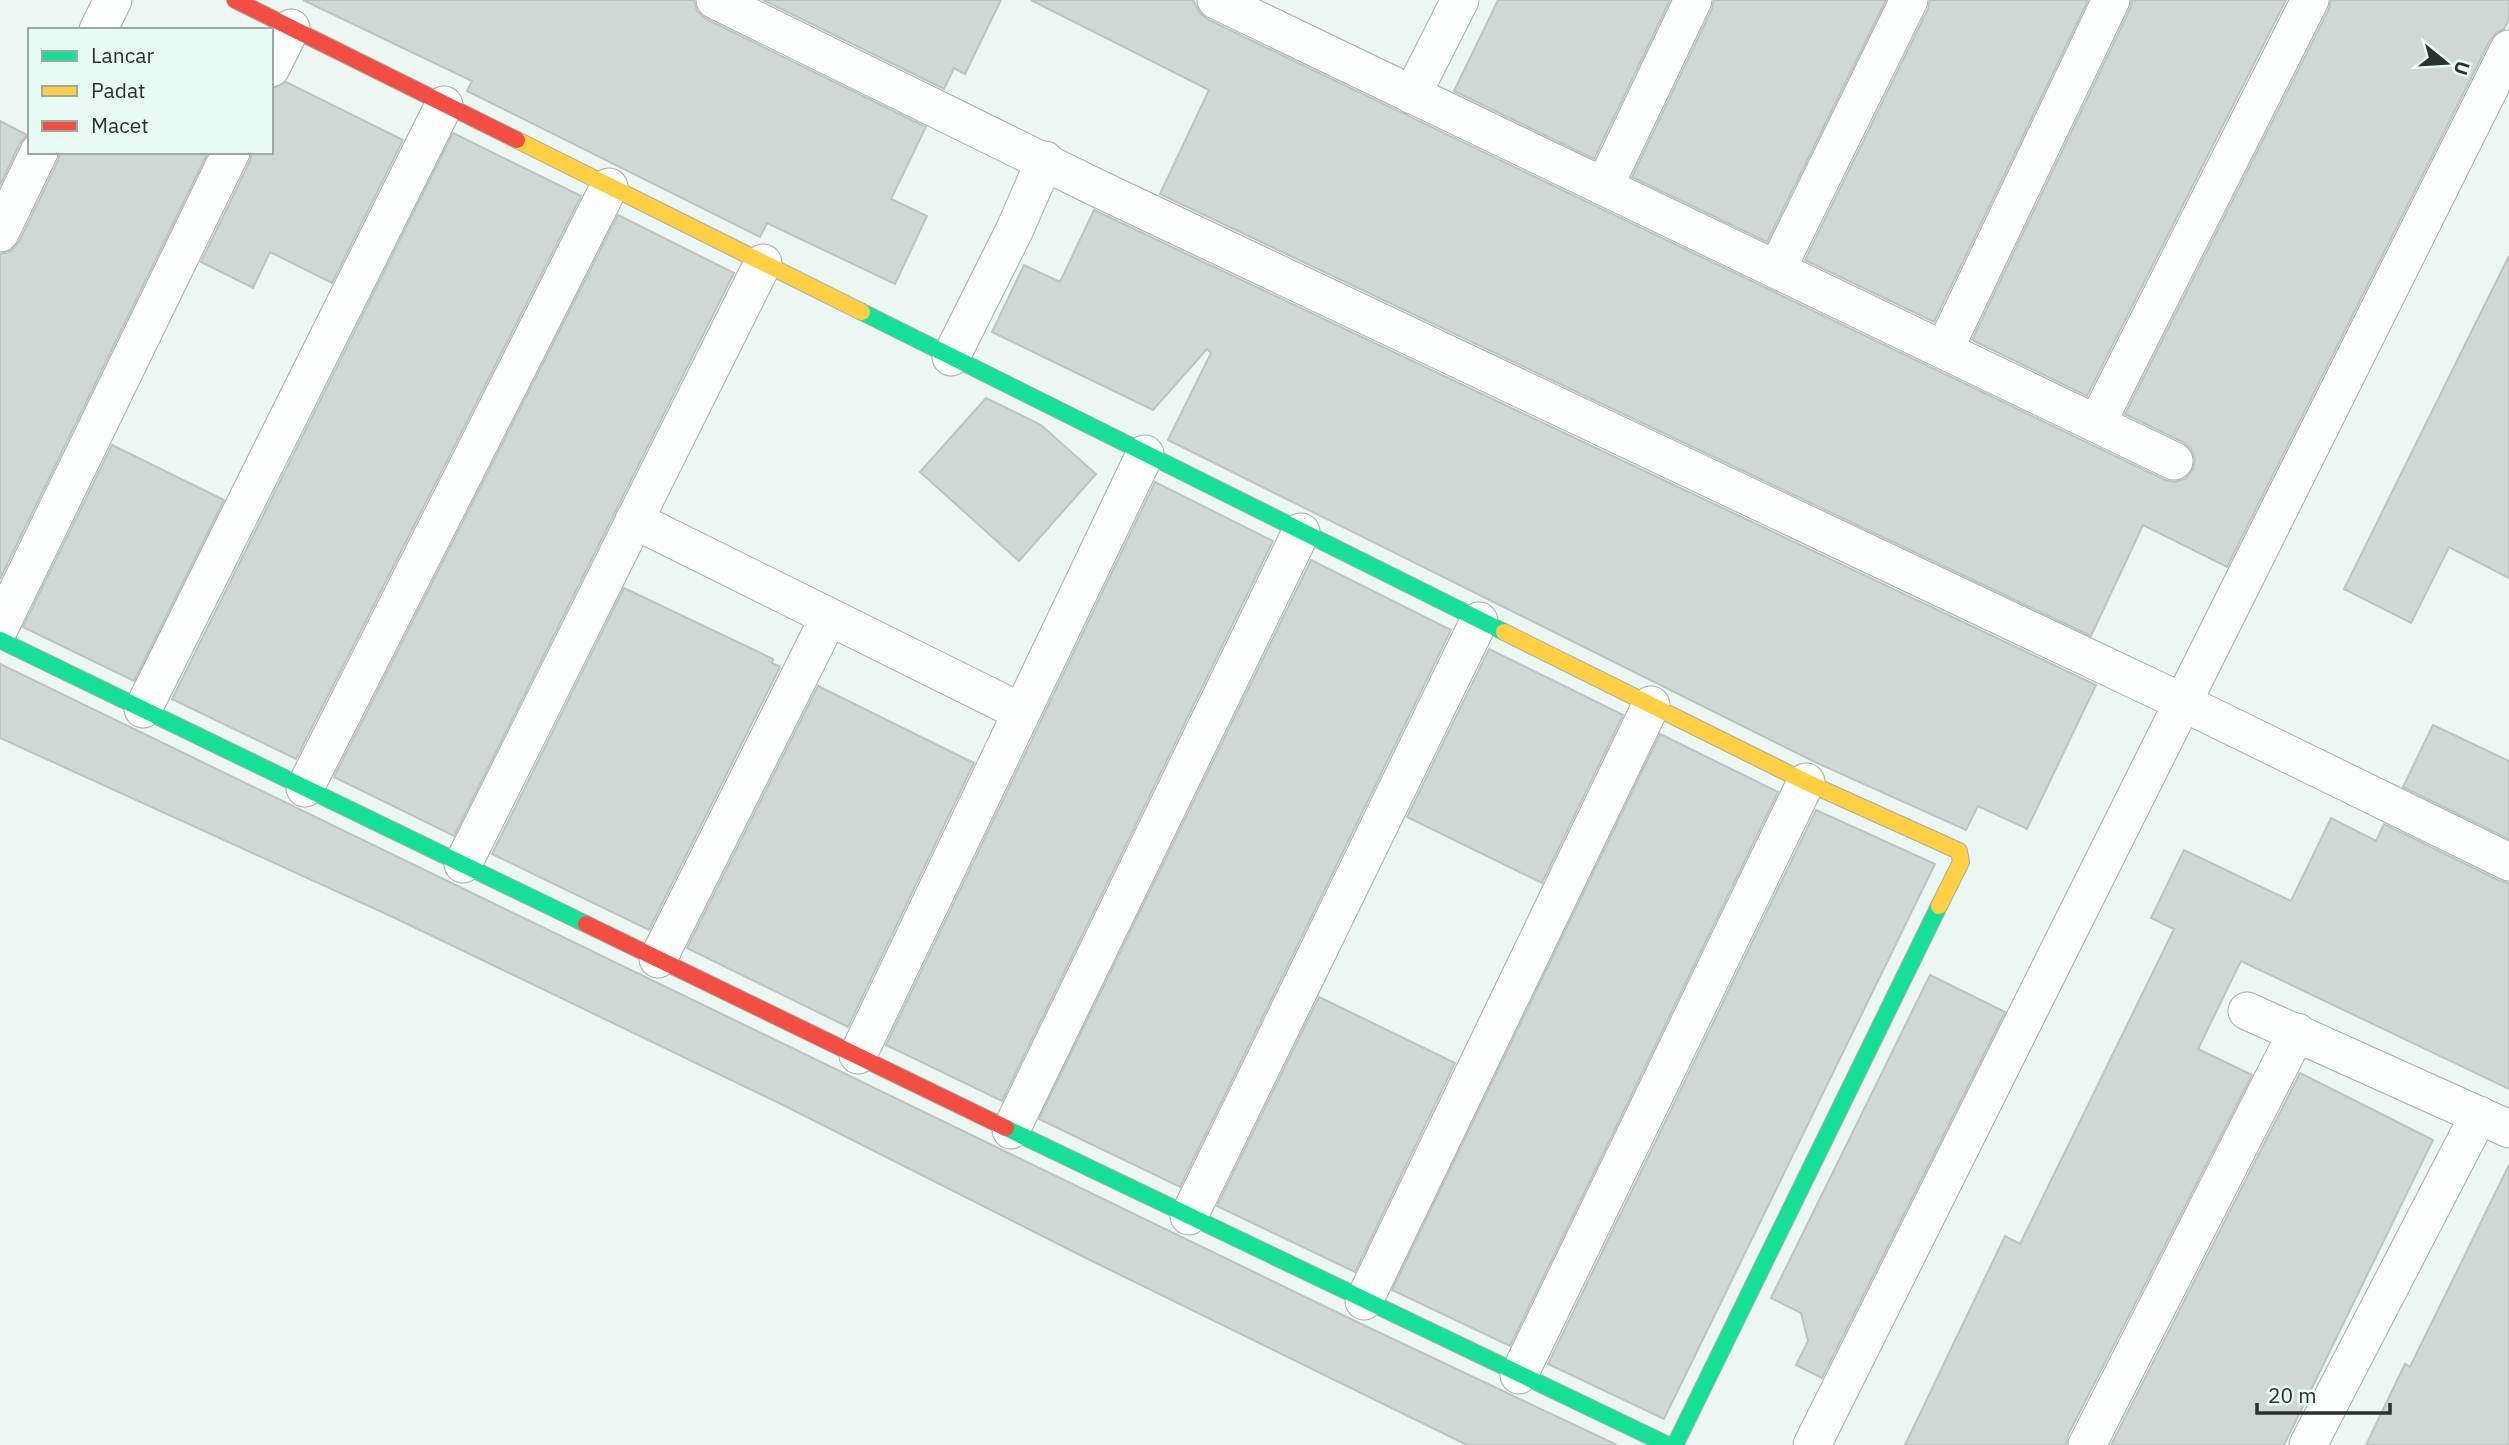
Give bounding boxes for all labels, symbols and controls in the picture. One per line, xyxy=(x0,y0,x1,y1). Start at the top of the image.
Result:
legend xyxy=(28,28,273,154)
north arrow xyxy=(2411,28,2481,98)
text: Lancar xyxy=(91,41,154,69)
text: U xyxy=(2449,58,2476,78)
text: Padat xyxy=(91,76,146,104)
text: Macet xyxy=(91,111,149,139)
scale bar xyxy=(2257,1372,2390,1416)
text: 20 m xyxy=(2268,1381,2317,1409)

